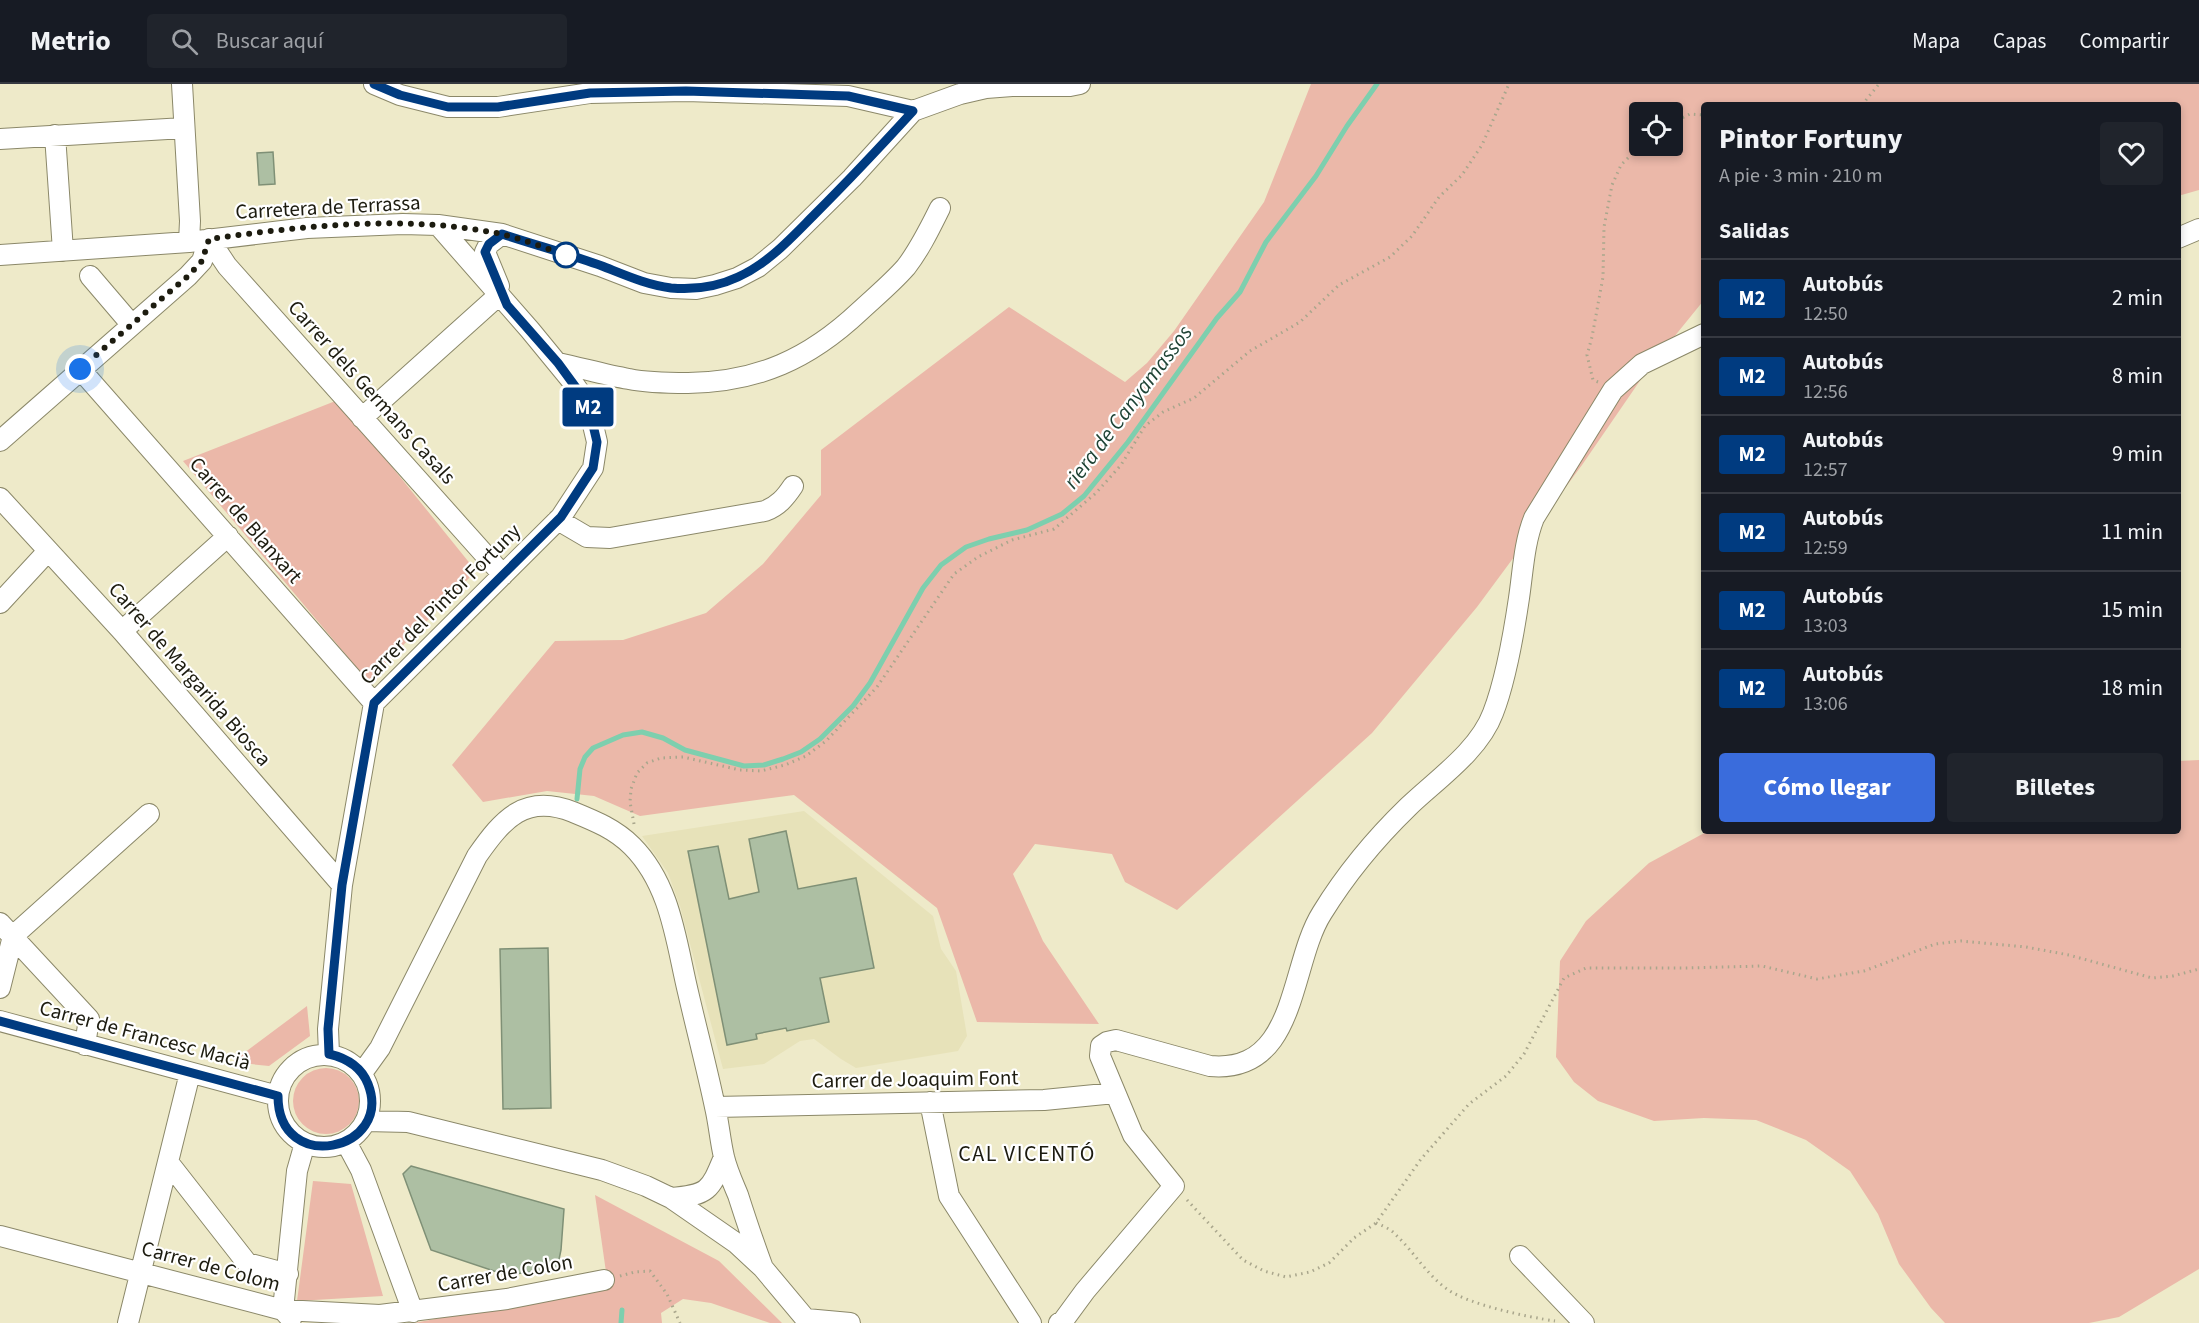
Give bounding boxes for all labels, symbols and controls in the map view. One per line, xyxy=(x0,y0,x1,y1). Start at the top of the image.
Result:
search box xyxy=(147,14,567,68)
text: Metrio xyxy=(30,21,111,61)
icon: search xyxy=(168,25,201,58)
text: Buscar aquí xyxy=(216,25,323,57)
text: Mapa xyxy=(1912,26,1960,56)
text: Capas xyxy=(1993,26,2046,56)
text: Compartir xyxy=(2079,26,2169,56)
map controls xyxy=(1629,102,1683,156)
button: locate xyxy=(1629,102,1683,156)
text: Pintor Fortuny xyxy=(1719,119,1902,159)
button: heart xyxy=(2100,122,2163,185)
text: A pie · 3 min · 210 m xyxy=(1719,162,1883,190)
street label: Carretera de Terrassa xyxy=(235,187,421,227)
text: Salidas xyxy=(1719,215,1789,247)
unlabelled marker xyxy=(553,242,579,268)
text: Autobús xyxy=(1803,268,1883,300)
text: 2 min xyxy=(2112,282,2163,314)
text: M2 xyxy=(1738,283,1766,313)
street label: Carrer dels Germans Casals xyxy=(281,293,463,491)
text: 12:50 xyxy=(1803,300,1848,328)
water label: riera de Canyamassos xyxy=(1056,318,1200,496)
text: Autobús xyxy=(1803,346,1883,378)
your location xyxy=(65,354,95,384)
text: 8 min xyxy=(2112,360,2163,392)
text: M2 xyxy=(1738,361,1766,391)
text: 12:56 xyxy=(1803,378,1848,406)
line badge: M2 xyxy=(561,388,615,426)
text: M2 xyxy=(574,392,602,422)
text: Autobús xyxy=(1803,424,1883,456)
text: 9 min xyxy=(2112,438,2163,470)
text: M2 xyxy=(1738,439,1766,469)
street label: Carrer de Blanxart xyxy=(183,450,309,590)
text: 12:57 xyxy=(1803,456,1848,484)
text: Autobús xyxy=(1803,502,1883,534)
street label: Carrer del Pintor Fortuny xyxy=(353,516,528,691)
text: 11 min xyxy=(2101,516,2163,548)
text: M2 xyxy=(1738,517,1766,547)
text: 12:59 xyxy=(1803,534,1848,562)
street label: Carrer de Margarida Biosca xyxy=(101,575,279,773)
text: Autobús xyxy=(1803,580,1883,612)
text: 15 min xyxy=(2101,594,2163,626)
text: M2 xyxy=(1738,595,1766,625)
text: 13:03 xyxy=(1803,612,1848,640)
text: Autobús xyxy=(1803,658,1883,690)
text: 18 min xyxy=(2101,672,2163,704)
text: M2 xyxy=(1738,673,1766,703)
text: 13:06 xyxy=(1803,690,1848,718)
button: Cómo llegar xyxy=(1719,753,1935,822)
button: Billetes xyxy=(1947,753,2163,822)
street label: Carrer de Francesc Macià xyxy=(36,992,254,1078)
street label: Carrer de Joaquim Font xyxy=(811,1062,1019,1096)
district label: CAL VICENTÓ xyxy=(958,1138,1096,1170)
street label: Carrer de Colom xyxy=(138,1233,284,1299)
street label: Carrer de Colon xyxy=(435,1246,575,1300)

